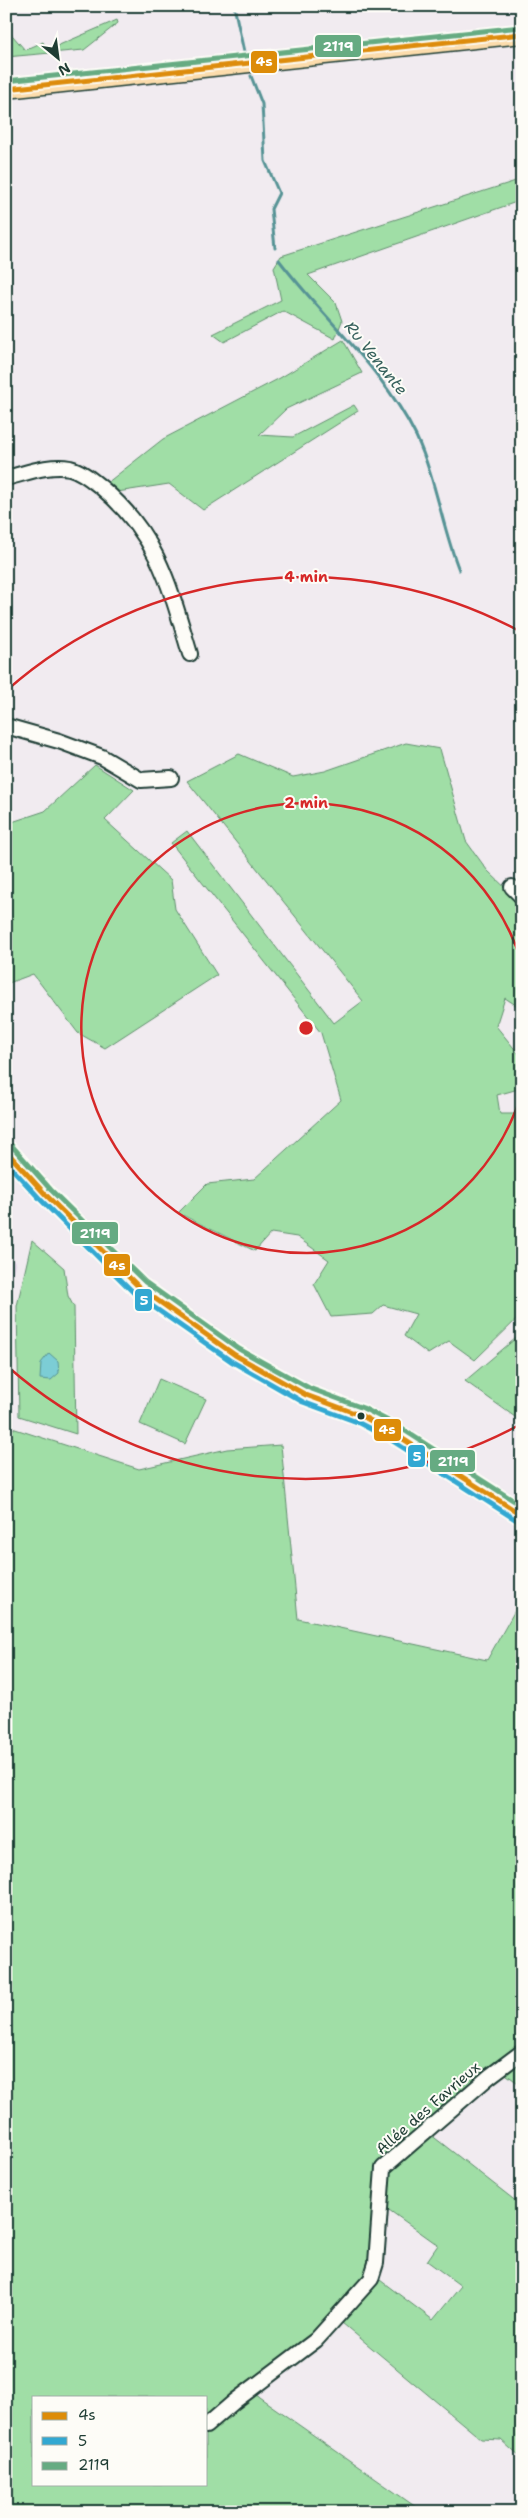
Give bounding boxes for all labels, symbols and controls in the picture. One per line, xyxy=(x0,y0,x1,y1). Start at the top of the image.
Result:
north arrow xyxy=(32,32,82,82)
line badge: 2119 xyxy=(314,34,362,58)
text: 2119 xyxy=(322,37,354,55)
line badge: 4s xyxy=(250,50,278,74)
text: 4s xyxy=(255,52,273,70)
text: N xyxy=(55,59,74,80)
water label: Ru Venante xyxy=(340,317,412,399)
text: 4 min xyxy=(284,567,328,587)
text: 2 min xyxy=(284,793,328,813)
centre of rings xyxy=(297,1019,315,1037)
line badge: 2119 xyxy=(71,1221,119,1245)
text: 2119 xyxy=(79,1224,111,1242)
line badge: 4s xyxy=(103,1253,131,1277)
text: 4s xyxy=(108,1256,126,1274)
line badge: 5 xyxy=(134,1288,153,1312)
text: 5 xyxy=(140,1291,149,1309)
unlabelled marker xyxy=(356,1411,366,1421)
line badge: 4s xyxy=(373,1418,402,1442)
text: 4s xyxy=(378,1420,396,1438)
line badge: 5 xyxy=(407,1444,426,1468)
text: 5 xyxy=(413,1447,422,1465)
line badge: 2119 xyxy=(429,1449,476,1473)
text: 2119 xyxy=(437,1452,469,1470)
street label: Allée des Favrieux xyxy=(372,2057,484,2159)
legend xyxy=(32,2396,208,2486)
text: 4s xyxy=(78,2405,96,2425)
text: 5 xyxy=(78,2431,87,2451)
text: 2119 xyxy=(78,2455,110,2475)

